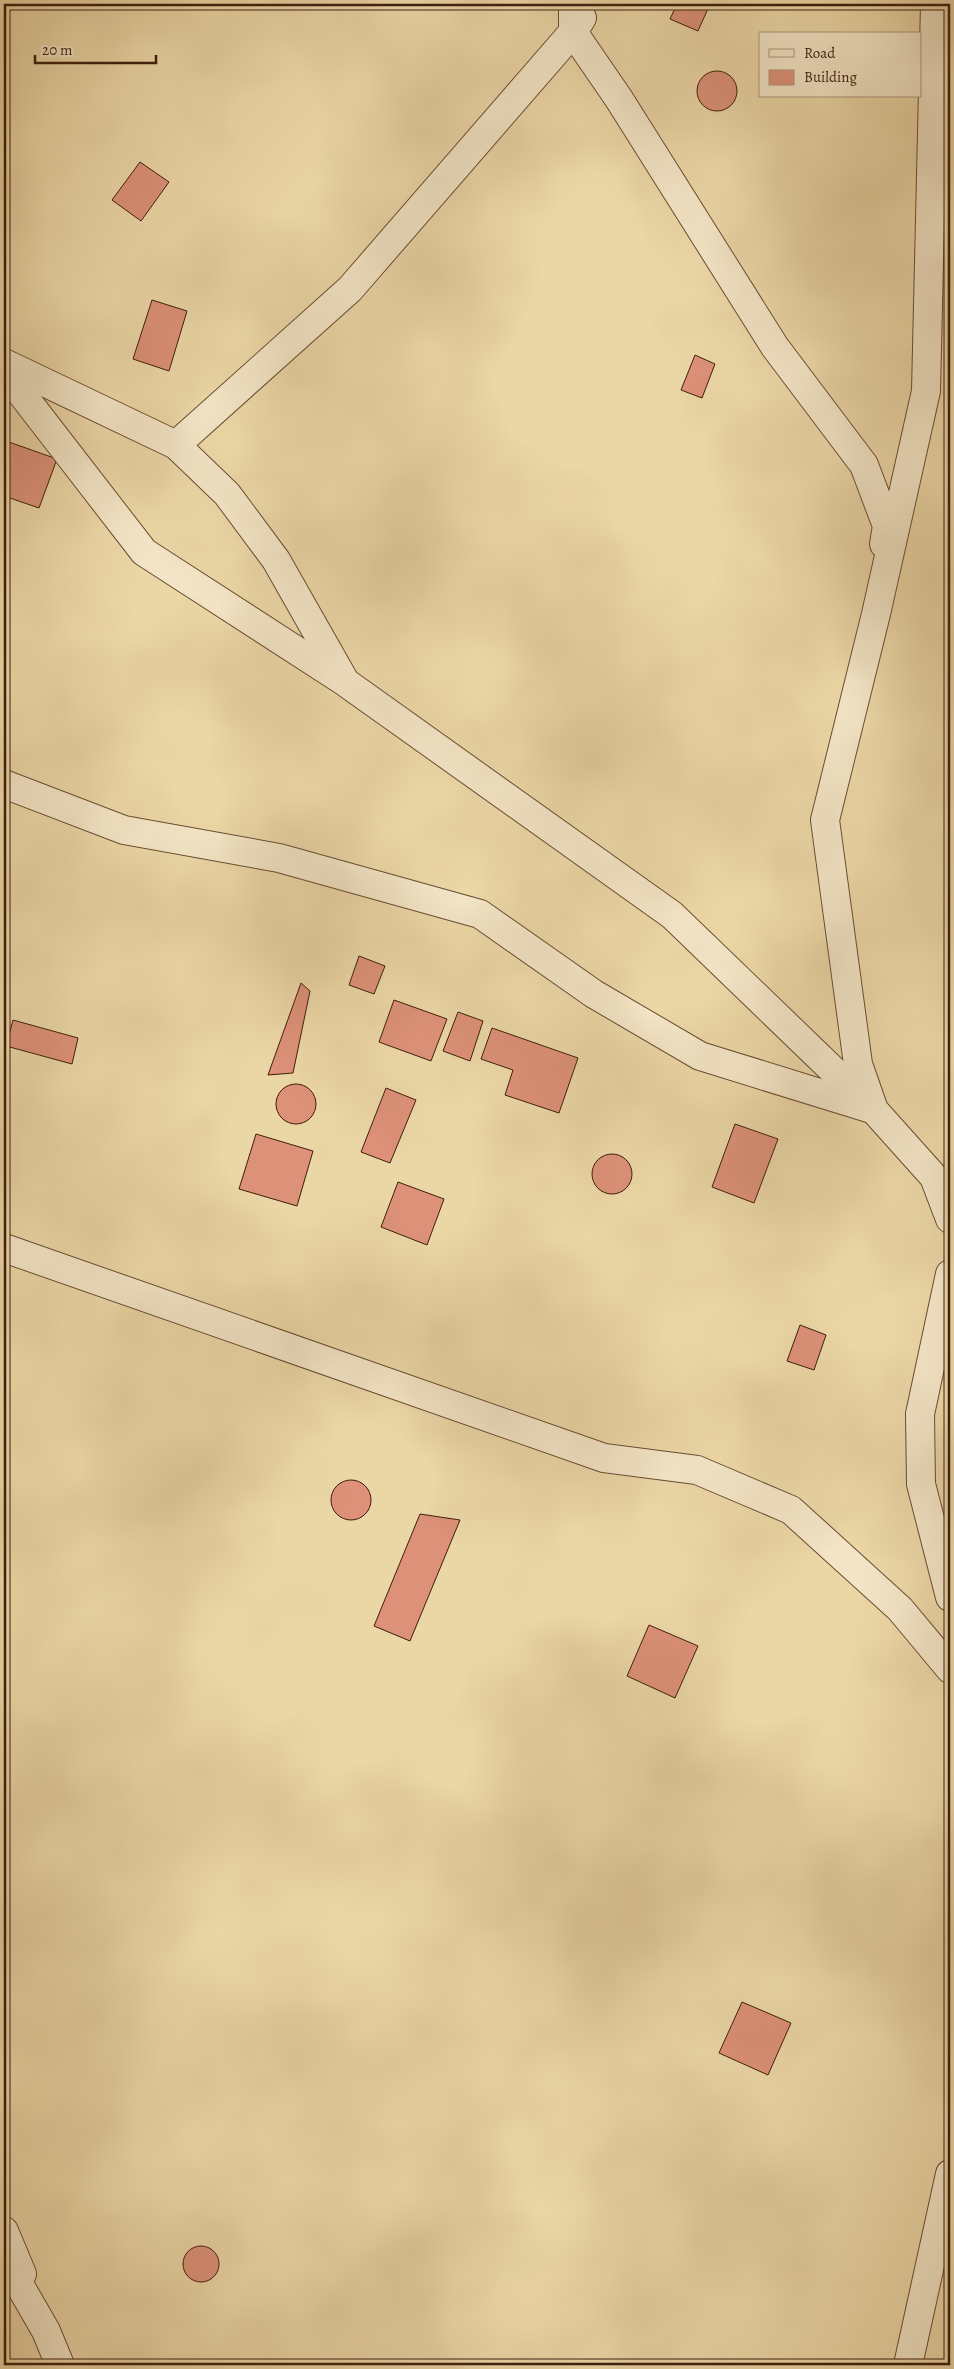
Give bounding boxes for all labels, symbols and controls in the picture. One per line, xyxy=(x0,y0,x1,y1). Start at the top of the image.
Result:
scale bar xyxy=(35,32,156,64)
legend xyxy=(759,32,922,98)
text: 20 m xyxy=(42,40,73,60)
text: Road xyxy=(804,43,836,63)
text: Building xyxy=(804,67,857,87)

